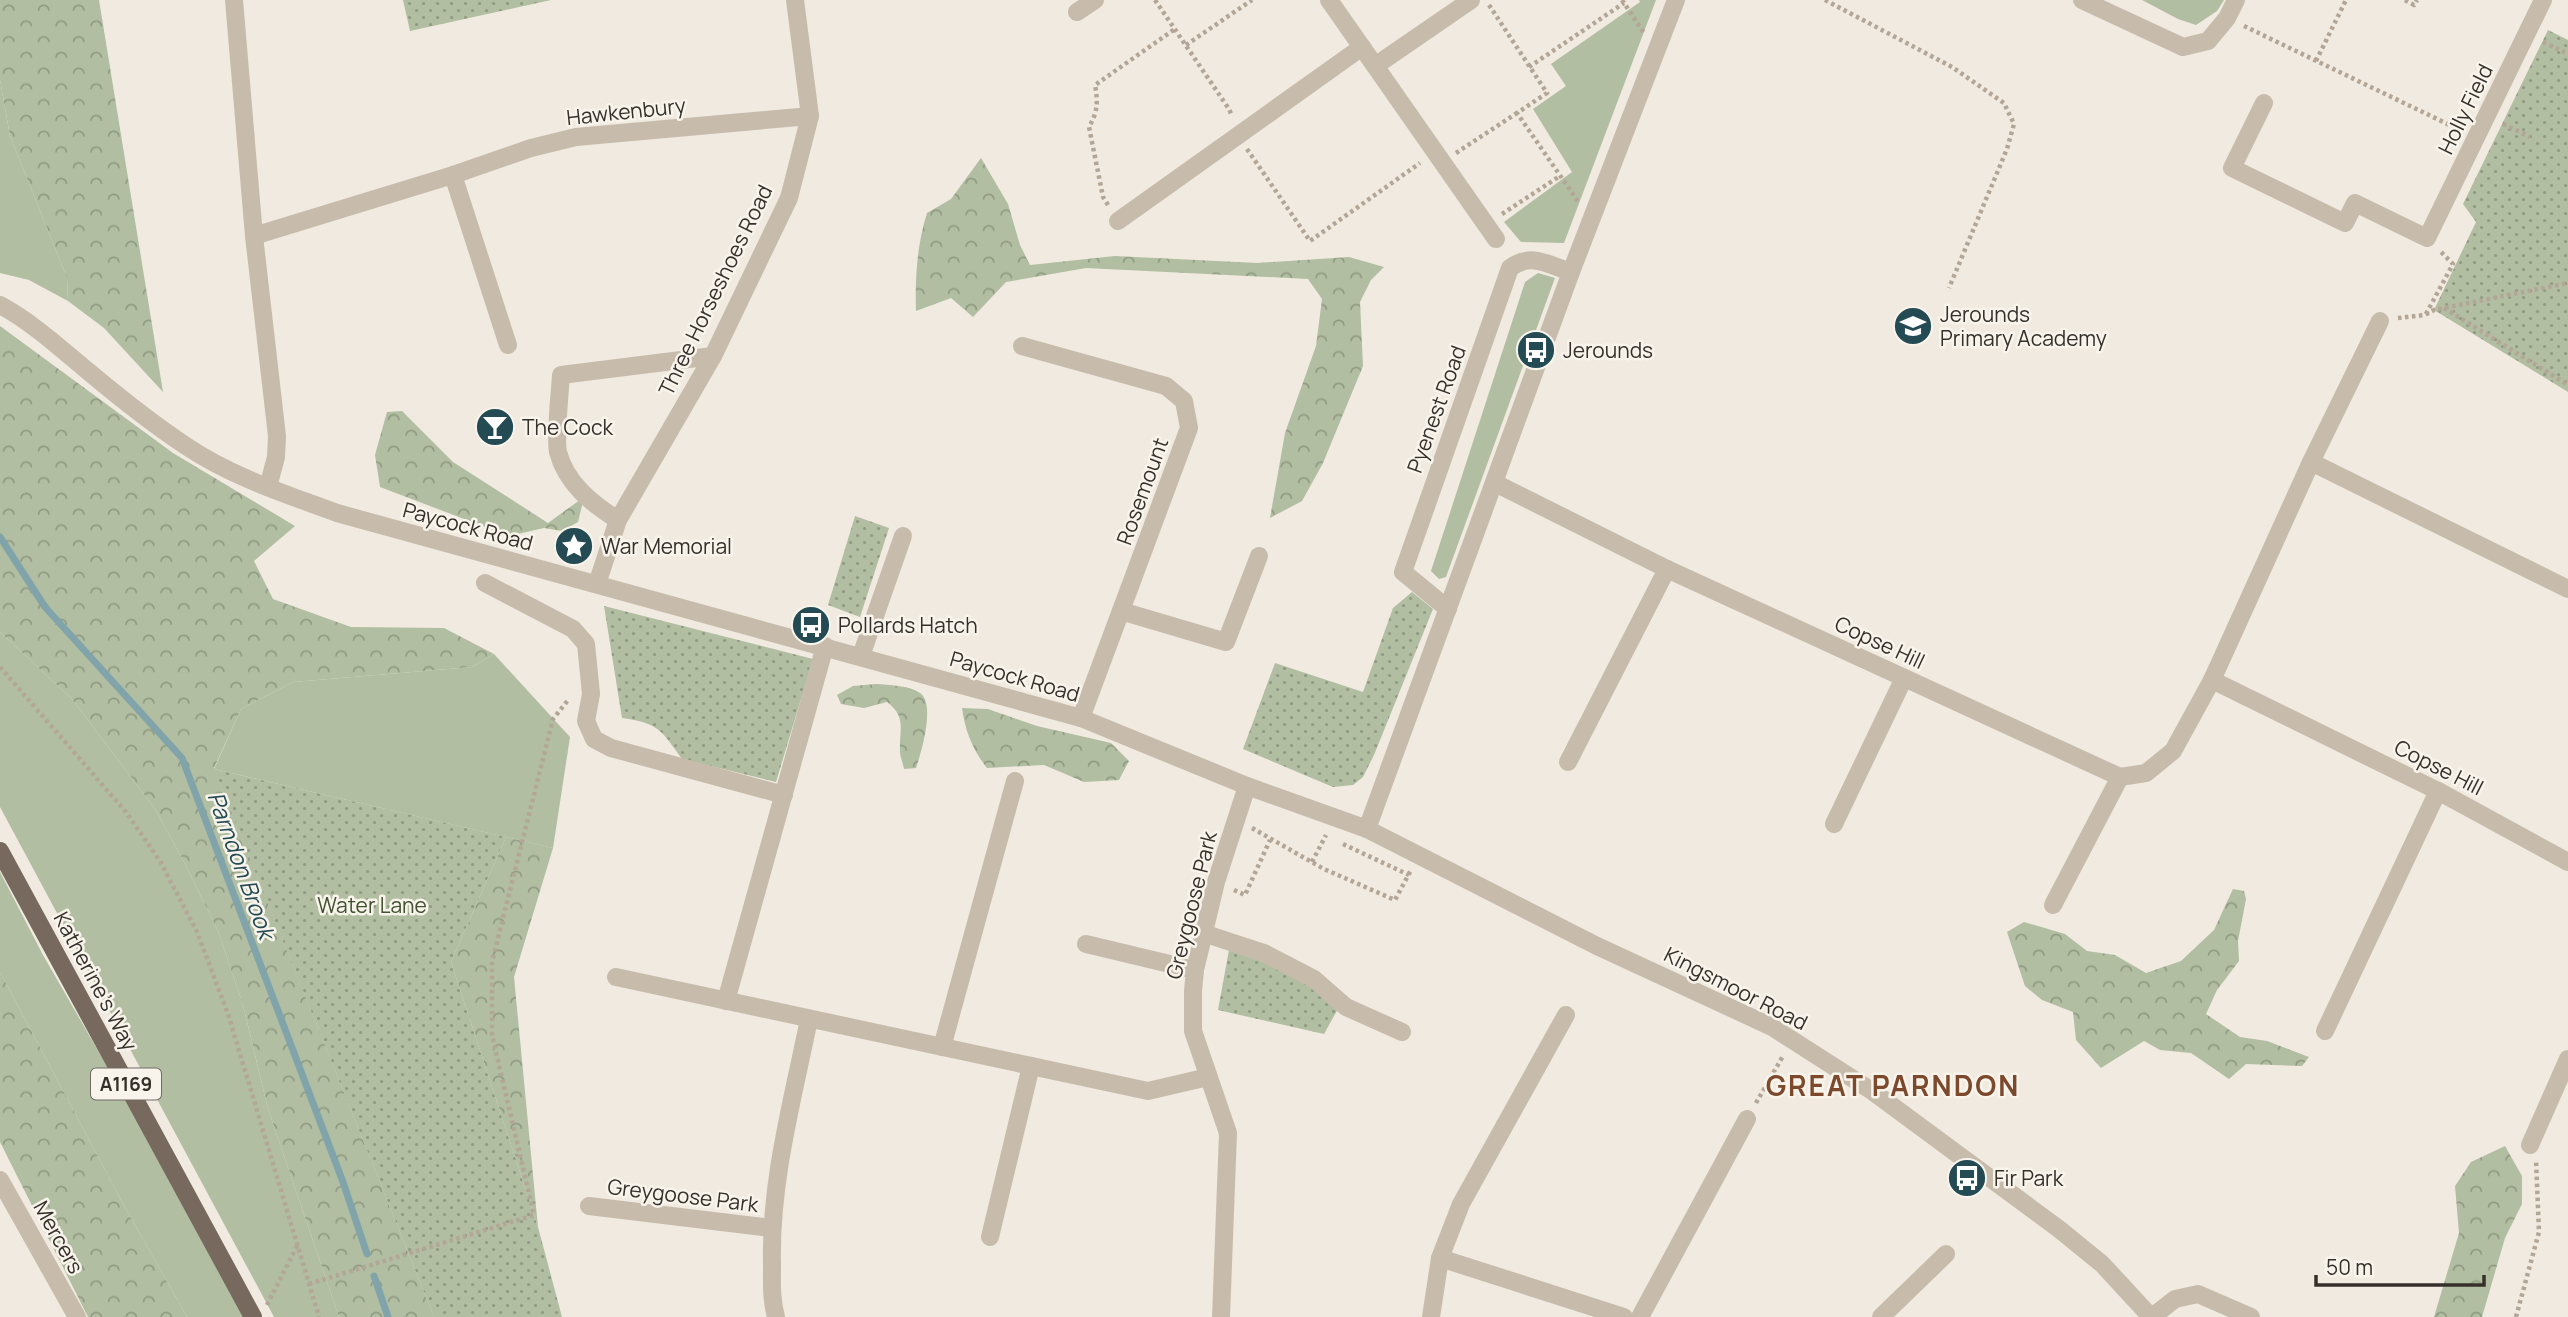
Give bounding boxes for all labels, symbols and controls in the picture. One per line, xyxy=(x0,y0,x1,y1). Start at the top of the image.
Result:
street label: Holly Field xyxy=(2431,59,2499,159)
street label: Hawkenbury xyxy=(565,91,687,131)
street label: Three Horseshoes Road xyxy=(652,180,778,400)
place label: Jerounds Primary Academy xyxy=(1940,300,2107,352)
school or university icon: Jerounds Primary Academy xyxy=(1892,305,1934,347)
bus stop icon: Jerounds xyxy=(1515,329,1557,371)
place label: Jerounds xyxy=(1563,336,1653,364)
street label: Pyenest Road xyxy=(1400,342,1472,476)
bar icon: The Cock xyxy=(474,406,516,448)
place label: The Cock xyxy=(522,413,614,441)
street label: Rosemount xyxy=(1110,434,1174,548)
street label: Paycock Road xyxy=(400,495,536,557)
place icon: War Memorial xyxy=(553,525,595,567)
place label: War Memorial xyxy=(601,532,732,560)
bus stop icon: Pollards Hatch xyxy=(790,604,832,646)
street label: Copse Hill xyxy=(1830,609,1930,675)
place label: Pollards Hatch xyxy=(838,611,978,639)
street label: Paycock Road xyxy=(947,644,1083,708)
street label: Copse Hill xyxy=(2390,733,2488,801)
water label: Parndon Brook xyxy=(201,787,285,946)
street label: Greygoose Park xyxy=(1159,828,1223,982)
park label: Water Lane xyxy=(317,891,427,919)
street label: Katherine's Way xyxy=(48,907,144,1055)
street label: Kingsmoor Road xyxy=(1660,940,1812,1036)
district label: GREAT PARNDON xyxy=(1766,1066,2020,1104)
road number: A1169 xyxy=(91,1068,161,1100)
bus stop icon: Fir Park xyxy=(1946,1157,1988,1199)
place label: Fir Park xyxy=(1994,1164,2064,1192)
street label: Greygoose Park xyxy=(606,1172,760,1218)
street label: Mercers xyxy=(28,1196,90,1278)
scale bar xyxy=(2316,1244,2484,1288)
text: 50 m xyxy=(2326,1253,2373,1281)

